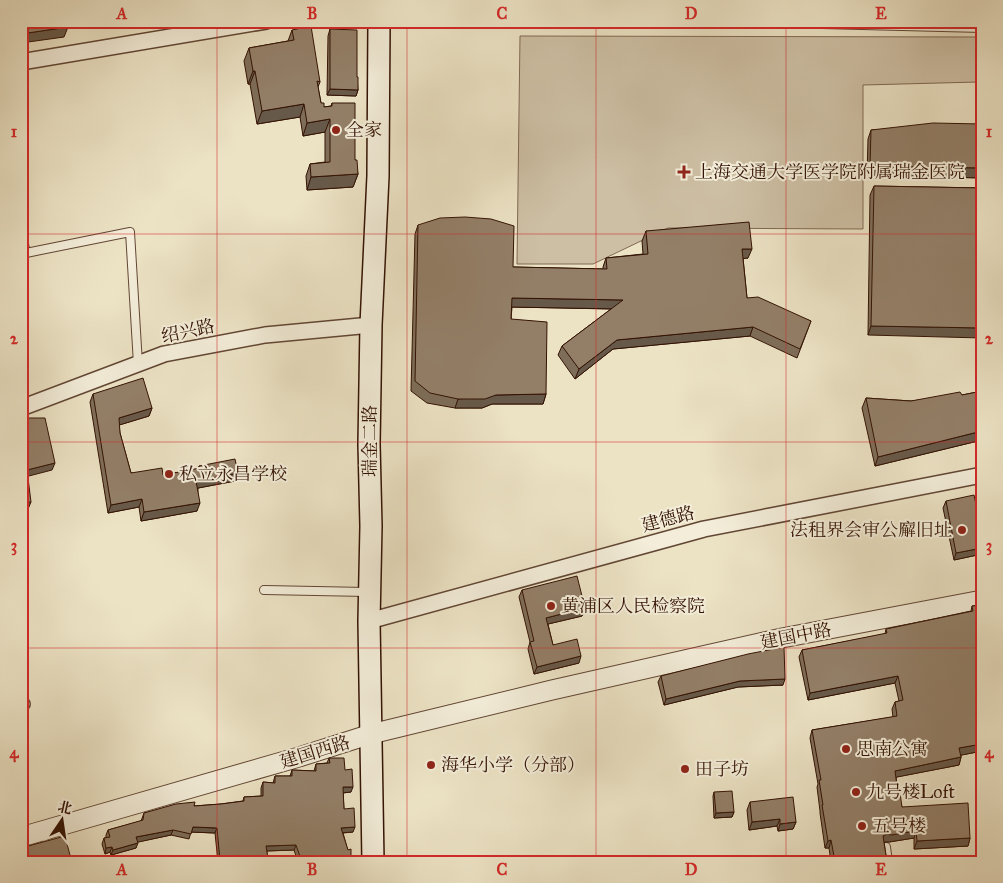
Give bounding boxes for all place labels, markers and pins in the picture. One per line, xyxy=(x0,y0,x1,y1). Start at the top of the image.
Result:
place label: 全家 xyxy=(346,119,382,141)
marker: 全家 xyxy=(330,124,342,136)
place label: 上海交通大学医学院附属瑞金医院 xyxy=(695,161,965,183)
marker: 上海交通大学医学院附属瑞金医院 xyxy=(677,165,691,179)
place label: 私立永昌学校 xyxy=(179,463,287,485)
marker: 私立永昌学校 xyxy=(163,468,175,480)
place label: 法租界会审公廨旧址 xyxy=(790,519,952,541)
marker: 法租界会审公廨旧址 xyxy=(956,524,968,536)
place label: 黄浦区人民检察院 xyxy=(561,595,705,617)
marker: 黄浦区人民检察院 xyxy=(545,600,557,612)
place label: 思南公寓 xyxy=(856,738,928,760)
marker: 思南公寓 xyxy=(840,743,852,755)
place label: 海华小学（分部） xyxy=(441,754,585,776)
place label: 田子坊 xyxy=(695,758,749,780)
marker: 海华小学（分部） xyxy=(425,759,437,771)
marker: 田子坊 xyxy=(679,763,691,775)
place label: 九号楼Loft xyxy=(866,781,956,803)
marker: 九号楼Loft xyxy=(850,786,862,798)
place label: 五号楼 xyxy=(872,815,926,837)
marker: 五号楼 xyxy=(856,820,868,832)

